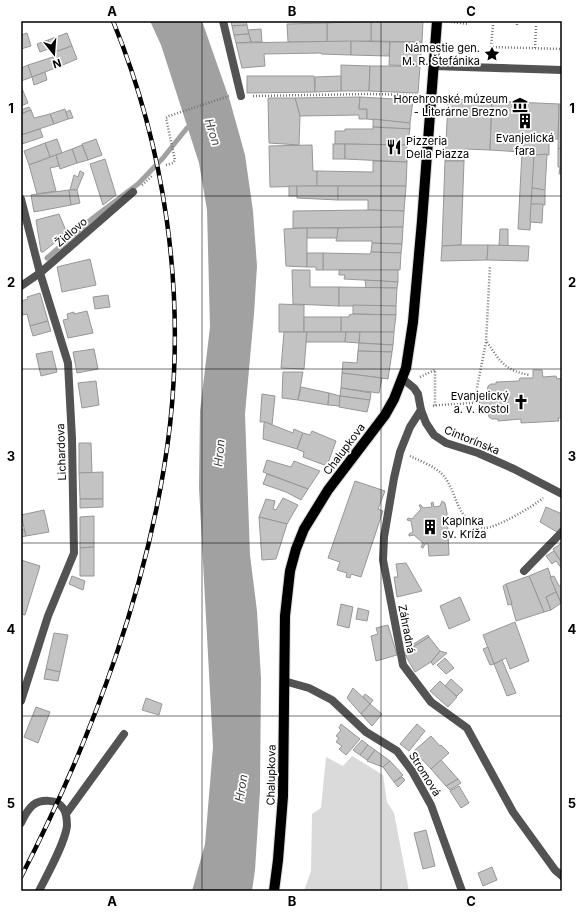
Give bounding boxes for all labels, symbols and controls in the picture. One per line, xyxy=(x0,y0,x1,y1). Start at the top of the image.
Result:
text: A xyxy=(107,3,117,19)
text: B xyxy=(288,3,297,19)
text: C xyxy=(466,3,476,19)
north arrow xyxy=(34,34,74,74)
place label: Námestie gen. M. R. Štefánika xyxy=(402,41,480,68)
place icon: Námestie gen. M. R. Štefánika xyxy=(483,45,501,63)
text: N xyxy=(51,56,63,71)
place label: Horehronské múzeum - Literárne Brezno xyxy=(394,92,508,119)
museum icon: Horehronské múzeum - Literárne Brezno xyxy=(511,96,529,114)
text: 1 xyxy=(8,100,14,116)
text: 1 xyxy=(569,100,575,116)
building icon: Evanjelická fara xyxy=(516,112,534,130)
water label: Hron xyxy=(202,117,224,147)
place label: Evanjelická fara xyxy=(496,131,554,158)
place label: Pizzeria Della Piazza xyxy=(406,134,469,161)
restaurant icon: Pizzeria Della Piazza xyxy=(385,138,403,156)
street label: Židlovo xyxy=(52,214,90,250)
text: 2 xyxy=(7,274,15,290)
text: 2 xyxy=(568,274,576,290)
place label: Evanjelický a. v. kostol xyxy=(451,389,509,416)
church icon: Evanjelický a. v. kostol xyxy=(512,393,530,411)
street label: Chalupkova xyxy=(320,420,368,478)
street label: Cintorínska xyxy=(442,422,502,458)
street label: Lichardova xyxy=(53,423,69,481)
water label: Hron xyxy=(210,439,228,467)
text: 3 xyxy=(7,448,15,464)
text: 3 xyxy=(568,448,576,464)
place label: Kaplnka sv. Kríža xyxy=(442,514,486,541)
building icon: Kaplnka sv. Kríža xyxy=(421,518,439,536)
street label: Záhradná xyxy=(395,603,419,655)
text: 4 xyxy=(7,621,16,637)
text: 4 xyxy=(568,621,577,637)
street label: Chalupkova xyxy=(263,744,279,806)
street label: Stromová xyxy=(406,749,444,799)
water label: Hron xyxy=(231,773,251,803)
text: 5 xyxy=(7,795,15,811)
text: 5 xyxy=(568,795,576,811)
text: A xyxy=(107,893,117,909)
text: B xyxy=(288,893,297,909)
text: C xyxy=(466,893,476,909)

